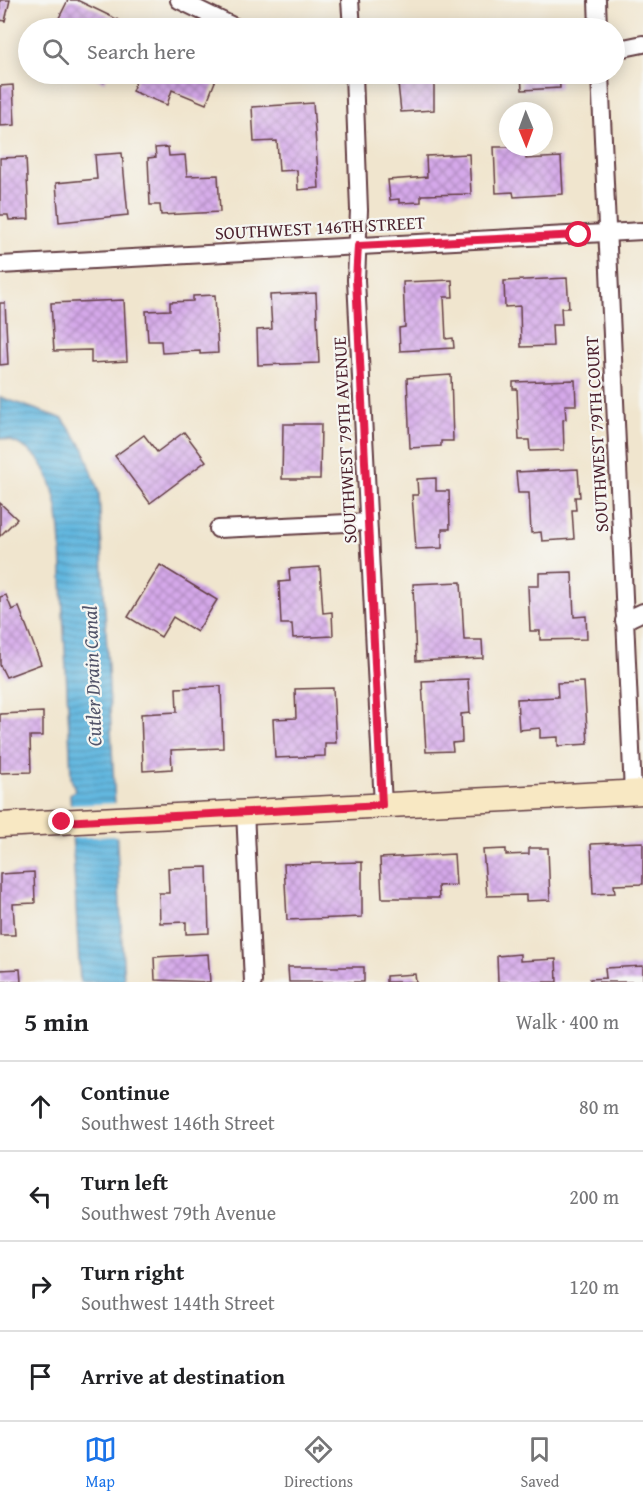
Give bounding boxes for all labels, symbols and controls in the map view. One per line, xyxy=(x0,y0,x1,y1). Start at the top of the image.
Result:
search box xyxy=(18,18,625,84)
icon: search xyxy=(39,35,72,68)
text: Search here xyxy=(87,35,196,67)
north arrow xyxy=(499,102,553,156)
street label: SOUTHWEST 146TH STREET xyxy=(214,209,426,246)
route start xyxy=(565,221,591,247)
street label: SOUTHWEST 79TH COURT xyxy=(578,335,615,533)
street label: SOUTHWEST 79TH AVENUE xyxy=(326,336,363,544)
water label: Cutler Drain Canal xyxy=(75,605,108,747)
route end xyxy=(48,808,74,834)
text: 5 min xyxy=(24,1002,89,1041)
text: Walk · 400 m xyxy=(516,1007,619,1036)
text: Continue xyxy=(81,1076,170,1108)
icon: ahead xyxy=(24,1090,57,1123)
text: 80 m xyxy=(579,1092,619,1121)
text: Southwest 146th Street xyxy=(81,1108,275,1137)
text: Turn left xyxy=(81,1166,168,1198)
icon: left xyxy=(24,1180,57,1213)
text: 200 m xyxy=(569,1182,619,1211)
text: Southwest 79th Avenue xyxy=(81,1198,276,1227)
text: Turn right xyxy=(81,1256,184,1288)
icon: right xyxy=(24,1270,57,1303)
text: 120 m xyxy=(569,1272,619,1301)
text: Southwest 144th Street xyxy=(81,1288,275,1317)
icon: arrive xyxy=(24,1360,57,1393)
text: Arrive at destination xyxy=(81,1360,285,1392)
tab: Map xyxy=(84,1433,117,1493)
tab: Directions xyxy=(284,1433,353,1493)
tab: Saved xyxy=(520,1433,559,1493)

